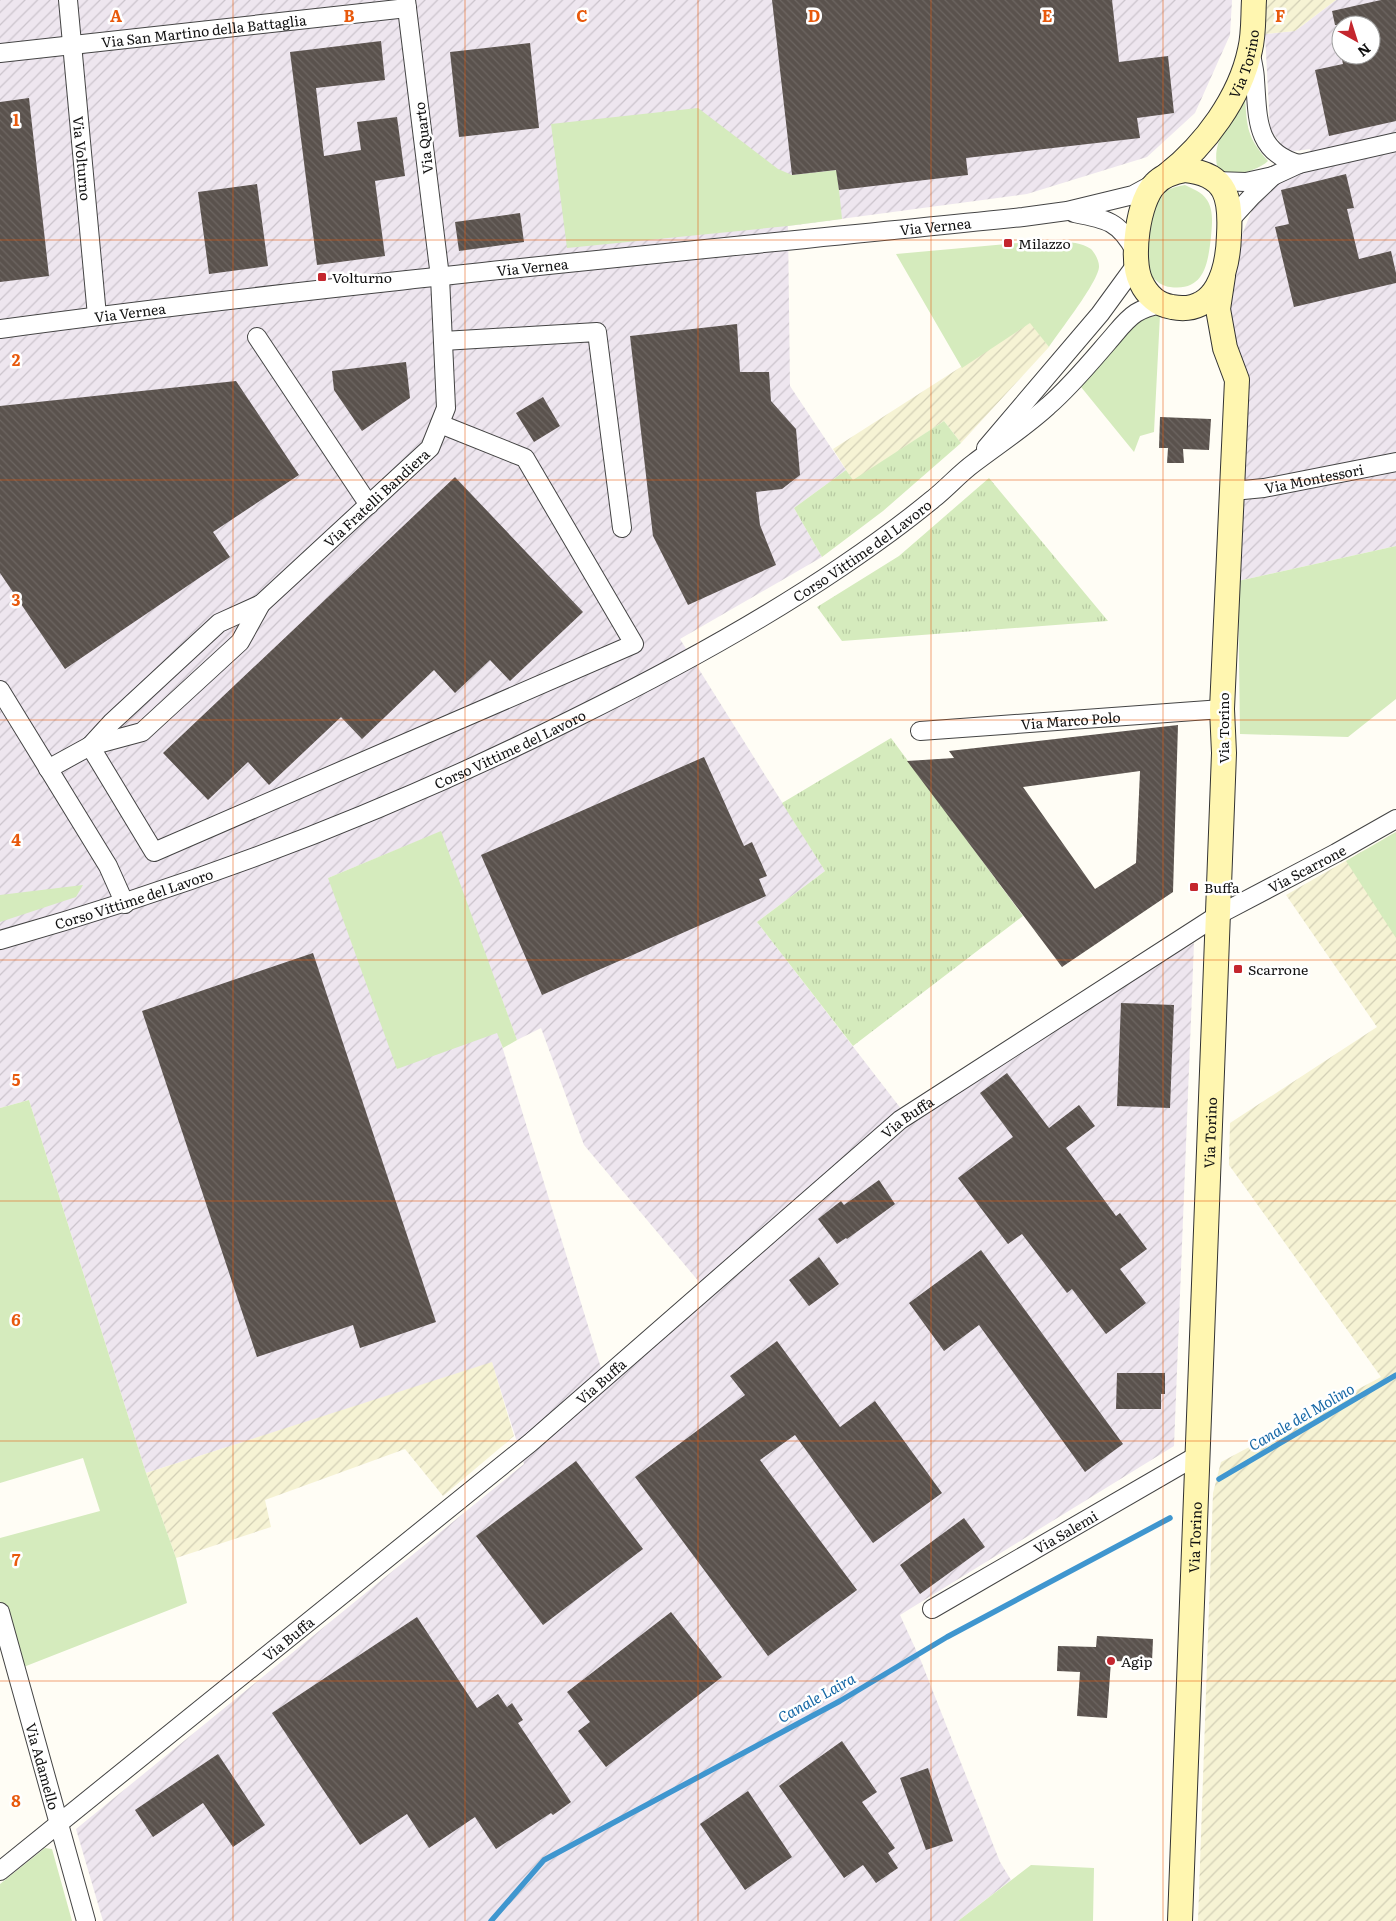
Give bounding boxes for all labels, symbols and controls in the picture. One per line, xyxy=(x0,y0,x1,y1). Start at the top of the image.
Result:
text: A xyxy=(110,3,122,27)
text: B xyxy=(343,3,355,27)
text: C xyxy=(576,3,588,27)
text: D xyxy=(808,3,820,27)
text: E xyxy=(1042,3,1053,27)
text: F xyxy=(1275,3,1285,27)
street label: Via San Martino della Battaglia xyxy=(100,9,308,52)
north arrow xyxy=(1331,15,1381,65)
street label: Via Torino xyxy=(1224,29,1263,102)
text: N xyxy=(1354,39,1376,63)
street label: Via Quarto xyxy=(409,101,437,175)
text: 1 xyxy=(13,107,20,131)
street label: Via Volturno xyxy=(69,115,96,202)
street label: Via Vernea xyxy=(899,212,973,239)
place label: Milazzo xyxy=(1018,233,1071,253)
marker: Milazzo xyxy=(1002,237,1014,249)
street label: Via Vernea xyxy=(496,253,570,280)
place label: Volturno xyxy=(332,267,392,287)
marker: Volturno xyxy=(316,271,328,283)
street label: Via Vernea xyxy=(93,298,167,327)
text: 2 xyxy=(12,347,21,371)
street label: Via Fratelli Bandiera xyxy=(319,443,434,552)
street label: Via Montessori xyxy=(1263,459,1365,498)
street label: Corso Vittime del Lavoro xyxy=(789,494,935,606)
text: 3 xyxy=(12,587,21,611)
street label: Via Torino xyxy=(1213,692,1233,764)
street label: Corso Vittime del Lavoro xyxy=(431,704,589,793)
street label: Via Marco Polo xyxy=(1020,706,1121,734)
text: 4 xyxy=(11,827,21,851)
street label: Via Scarrone xyxy=(1264,839,1349,897)
street label: Corso Vittime del Lavoro xyxy=(52,863,216,934)
place label: Buffa xyxy=(1204,877,1240,897)
marker: Buffa xyxy=(1188,881,1200,893)
place label: Scarrone xyxy=(1248,959,1308,979)
marker: Scarrone xyxy=(1232,963,1244,975)
text: 5 xyxy=(12,1067,21,1091)
street label: Via Buffa xyxy=(876,1091,938,1143)
street label: Via Torino xyxy=(1198,1097,1221,1169)
text: 6 xyxy=(11,1307,21,1331)
street label: Via Buffa xyxy=(571,1354,630,1409)
water label: Canale del Molino xyxy=(1244,1376,1358,1456)
street label: Via Torino xyxy=(1183,1501,1206,1573)
street label: Via Salemi xyxy=(1030,1505,1101,1558)
text: 7 xyxy=(12,1547,21,1571)
street label: Via Buffa xyxy=(258,1611,318,1665)
place label: Agip xyxy=(1121,1651,1152,1671)
marker: Agip xyxy=(1105,1655,1117,1667)
water label: Canale Laira xyxy=(773,1666,859,1728)
street label: Via Adamello xyxy=(21,1720,65,1812)
text: 8 xyxy=(11,1788,21,1812)

